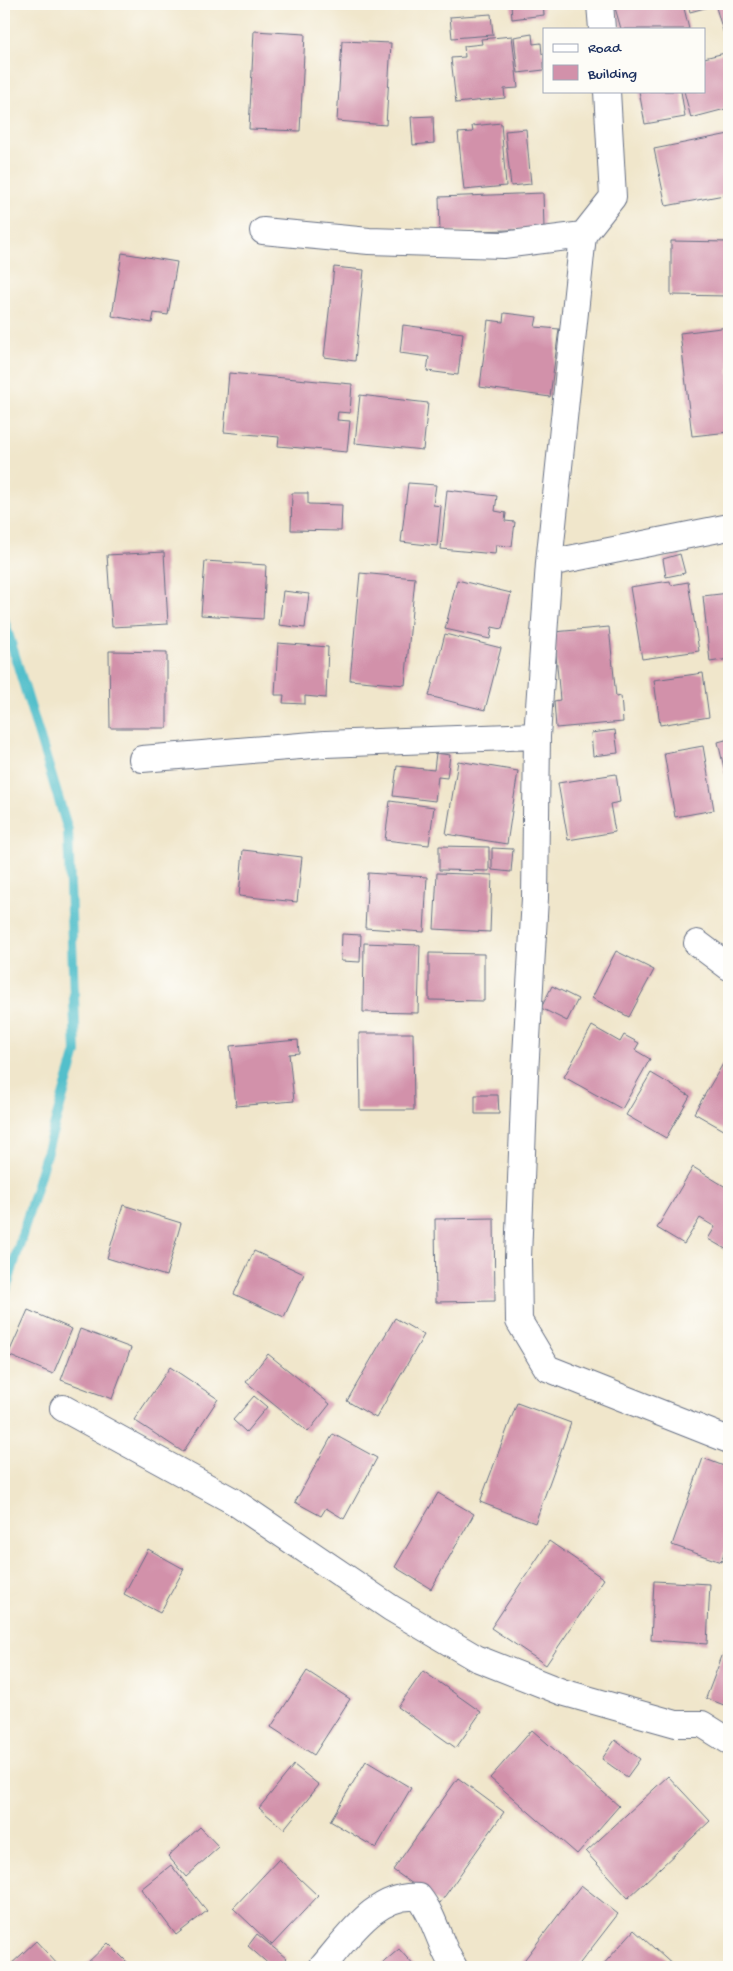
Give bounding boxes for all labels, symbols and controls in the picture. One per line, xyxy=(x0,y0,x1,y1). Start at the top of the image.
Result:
legend xyxy=(543,28,706,92)
text: Road xyxy=(588,40,622,58)
text: Building xyxy=(587,66,637,84)

